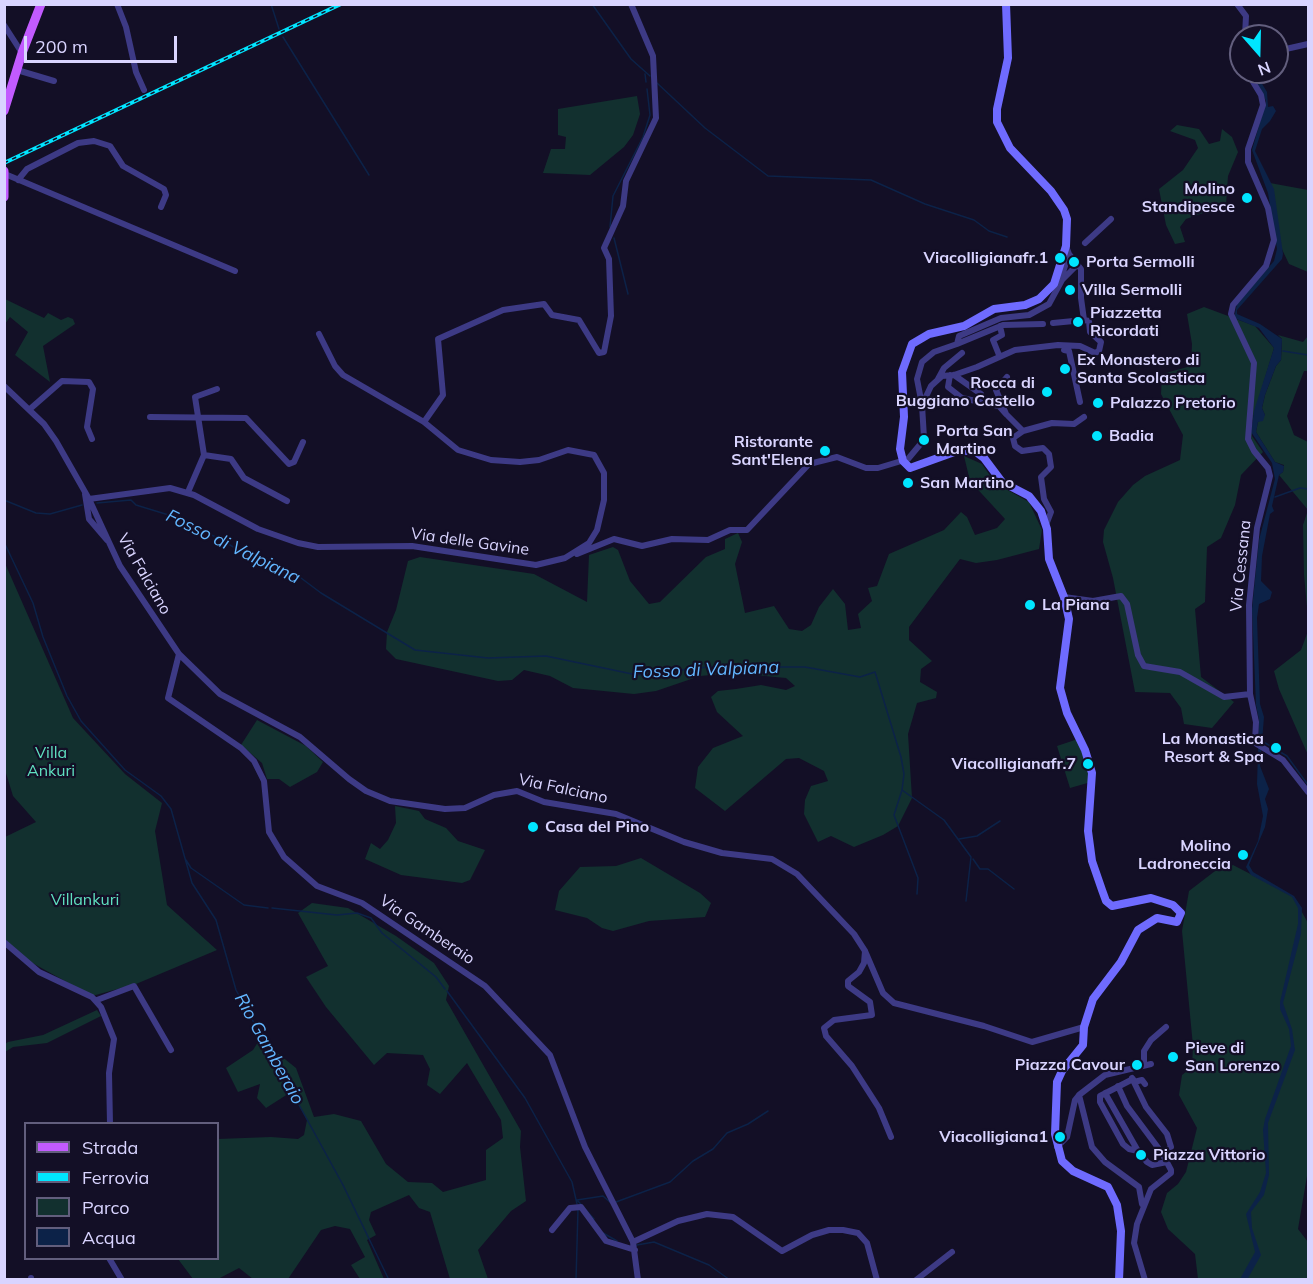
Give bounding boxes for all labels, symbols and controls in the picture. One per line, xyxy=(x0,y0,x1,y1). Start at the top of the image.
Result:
scale bar xyxy=(27,24,180,62)
north arrow xyxy=(1229,24,1289,84)
text: 200 m xyxy=(35,35,88,58)
text: N xyxy=(1255,58,1274,81)
place label: Molino Standipesce xyxy=(1142,179,1235,217)
marker: Molino Standipesce xyxy=(1240,191,1254,205)
place label: Viacolligianafr.1 xyxy=(923,248,1048,268)
marker: Viacolligianafr.1 xyxy=(1053,251,1067,265)
place label: Porta Sermolli xyxy=(1086,252,1195,272)
marker: Porta Sermolli xyxy=(1067,255,1081,269)
place label: Villa Sermolli xyxy=(1082,280,1182,300)
marker: Villa Sermolli xyxy=(1063,283,1077,297)
place label: Piazzetta Ricordati xyxy=(1090,303,1162,341)
marker: Piazzetta Ricordati xyxy=(1071,315,1085,329)
place label: Ex Monastero di Santa Scolastica xyxy=(1077,350,1205,388)
marker: Ex Monastero di Santa Scolastica xyxy=(1058,362,1072,376)
place label: Rocca di Buggiano Castello xyxy=(896,373,1035,411)
marker: Rocca di Buggiano Castello xyxy=(1040,385,1054,399)
place label: Palazzo Pretorio xyxy=(1110,393,1236,413)
marker: Palazzo Pretorio xyxy=(1091,396,1105,410)
place label: Porta San Martino xyxy=(936,421,1013,459)
place label: Badia xyxy=(1109,426,1154,446)
marker: Badia xyxy=(1090,429,1104,443)
place label: Ristorante Sant'Elena xyxy=(731,432,813,470)
marker: Porta San Martino xyxy=(917,433,931,447)
marker: Ristorante Sant'Elena xyxy=(818,444,832,458)
place label: San Martino xyxy=(920,473,1014,493)
marker: San Martino xyxy=(901,476,915,490)
water label: Fosso di Valpiana xyxy=(162,505,304,589)
street label: Via Cessana xyxy=(1227,519,1255,613)
street label: Via delle Gavine xyxy=(410,524,530,560)
street label: Via Falciano xyxy=(113,530,175,618)
place label: La Piana xyxy=(1042,595,1110,615)
marker: La Piana xyxy=(1023,598,1037,612)
water label: Fosso di Valpiana xyxy=(632,657,780,683)
place label: La Monastica Resort & Spa xyxy=(1162,729,1264,767)
marker: La Monastica Resort & Spa xyxy=(1269,741,1283,755)
park label: Villa Ankuri xyxy=(27,743,75,781)
place label: Viacolligianafr.7 xyxy=(951,754,1076,774)
marker: Viacolligianafr.7 xyxy=(1081,757,1095,771)
street label: Via Falciano xyxy=(517,770,609,808)
place label: Casa del Pino xyxy=(545,817,649,837)
marker: Casa del Pino xyxy=(526,820,540,834)
place label: Molino Ladroneccia xyxy=(1138,836,1231,874)
marker: Molino Ladroneccia xyxy=(1236,848,1250,862)
park label: Villankuri xyxy=(51,890,119,910)
street label: Via Gamberaio xyxy=(376,891,478,969)
water label: Rio Gamberaio xyxy=(230,990,308,1108)
place label: Pieve di San Lorenzo xyxy=(1185,1038,1280,1076)
marker: Pieve di San Lorenzo xyxy=(1166,1050,1180,1064)
place label: Piazza Cavour xyxy=(1015,1055,1125,1075)
marker: Piazza Cavour xyxy=(1130,1058,1144,1072)
legend xyxy=(24,1122,219,1260)
place label: Viacolligiana1 xyxy=(939,1127,1048,1147)
marker: Viacolligiana1 xyxy=(1053,1130,1067,1144)
text: Strada xyxy=(82,1136,138,1159)
place label: Piazza Vittorio xyxy=(1153,1145,1266,1165)
marker: Piazza Vittorio xyxy=(1134,1148,1148,1162)
text: Ferrovia xyxy=(82,1166,149,1189)
text: Parco xyxy=(82,1196,130,1219)
text: Acqua xyxy=(82,1226,136,1249)

